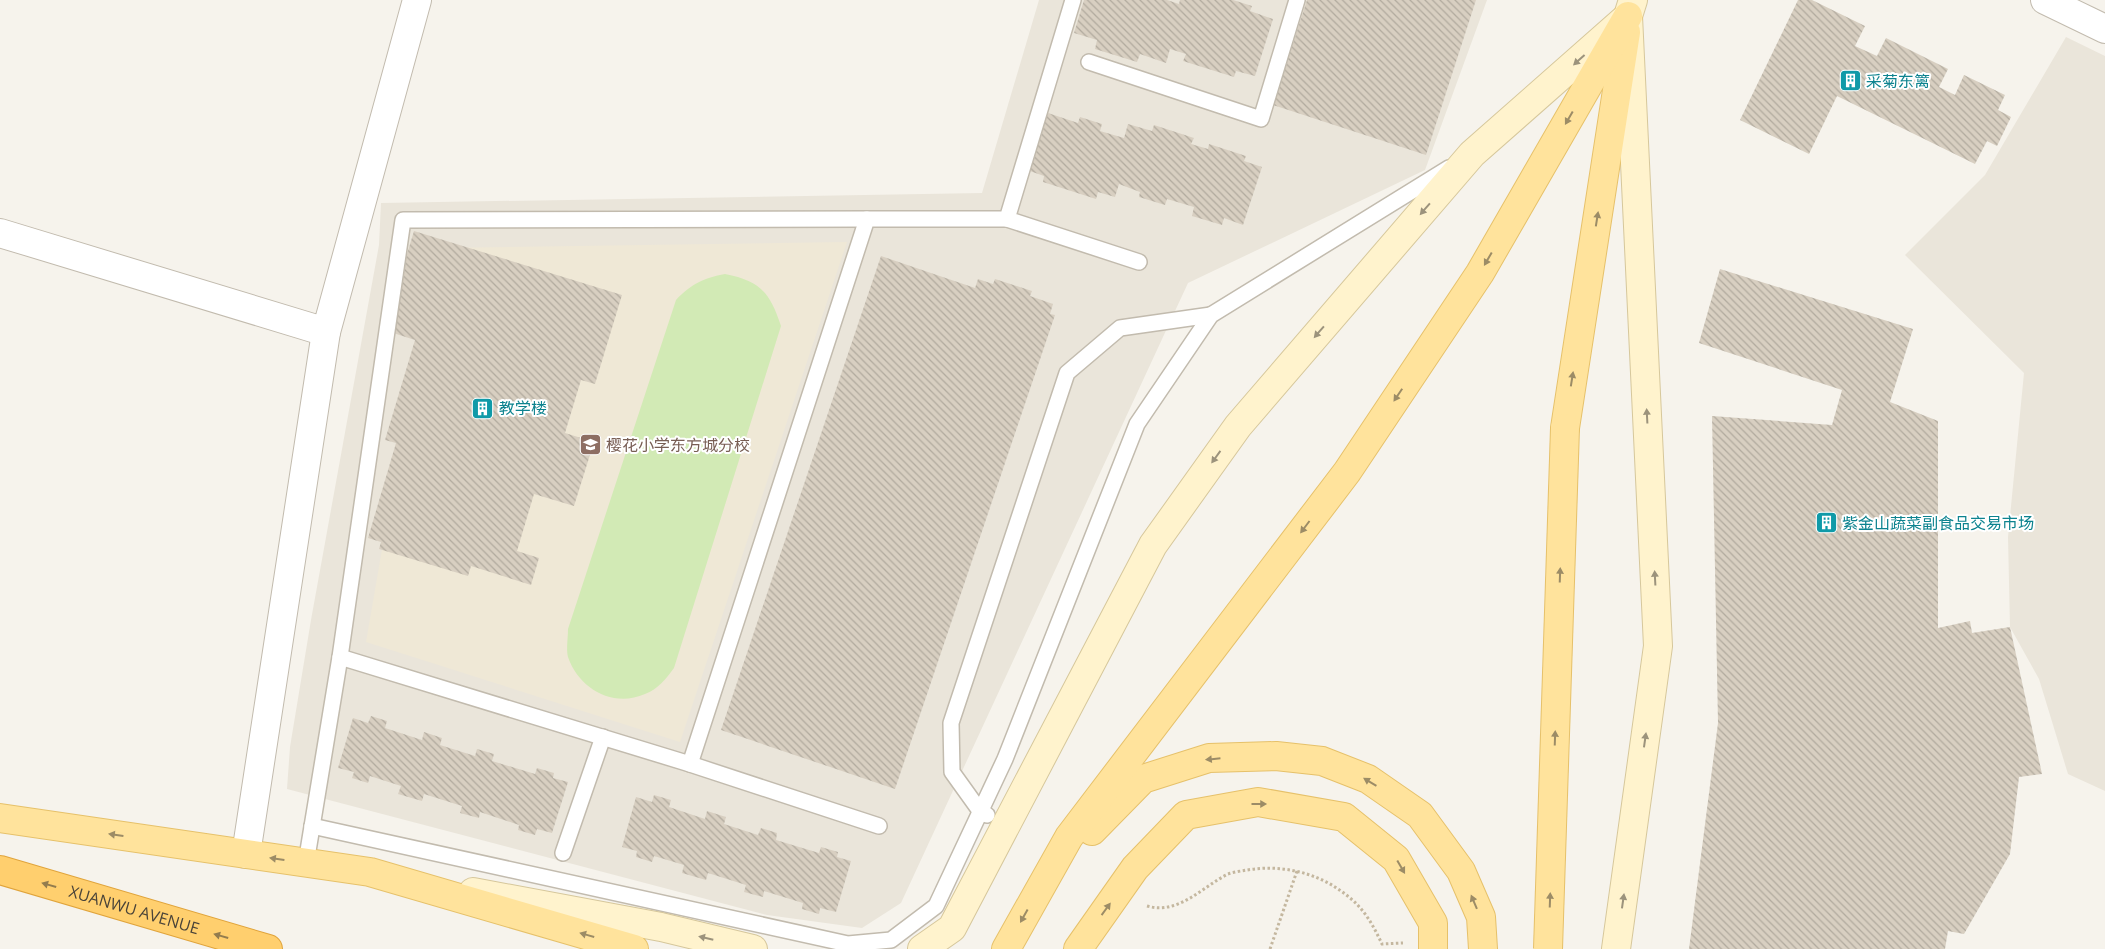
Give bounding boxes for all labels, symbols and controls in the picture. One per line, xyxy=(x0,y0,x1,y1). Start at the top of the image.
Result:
one-way arrow xyxy=(1572,54,1585,65)
building icon: 采菊东篱 xyxy=(1838,69,1862,93)
place label: 采菊东篱 xyxy=(1866,70,1930,92)
one-way arrow xyxy=(1565,111,1573,126)
one-way arrow xyxy=(1420,203,1431,215)
one-way arrow xyxy=(1593,210,1601,226)
one-way arrow xyxy=(1483,253,1492,266)
one-way arrow xyxy=(1314,326,1325,338)
one-way arrow xyxy=(1569,371,1577,387)
one-way arrow xyxy=(1393,388,1403,401)
building icon: 教学楼 xyxy=(471,396,495,420)
place label: 教学楼 xyxy=(499,397,547,419)
one-way arrow xyxy=(1642,408,1650,424)
school or university icon: 樱花小学东方城分校 xyxy=(578,433,602,457)
place label: 樱花小学东方城分校 xyxy=(606,434,750,456)
one-way arrow xyxy=(1210,450,1221,463)
building icon: 紫金山蔬菜副食品交易市场 xyxy=(1814,511,1838,535)
place label: 紫金山蔬菜副食品交易市场 xyxy=(1842,512,2034,534)
one-way arrow xyxy=(1299,520,1310,533)
one-way arrow xyxy=(1556,567,1564,583)
one-way arrow xyxy=(1650,570,1658,586)
one-way arrow xyxy=(1551,730,1559,746)
one-way arrow xyxy=(1641,731,1649,747)
one-way arrow xyxy=(1204,755,1220,763)
one-way arrow xyxy=(1364,777,1377,786)
one-way arrow xyxy=(1251,800,1267,808)
one-way arrow xyxy=(108,831,124,839)
one-way arrow xyxy=(269,854,285,862)
one-way arrow xyxy=(1396,860,1405,873)
one-way arrow xyxy=(41,880,56,888)
street label: XUANWU AVENUE xyxy=(66,880,202,939)
one-way arrow xyxy=(1546,892,1554,908)
one-way arrow xyxy=(1619,892,1627,908)
one-way arrow xyxy=(1469,895,1477,909)
one-way arrow xyxy=(1101,902,1111,916)
one-way arrow xyxy=(1020,908,1028,923)
one-way arrow xyxy=(214,931,229,939)
one-way arrow xyxy=(579,931,594,939)
one-way arrow xyxy=(698,934,713,942)

